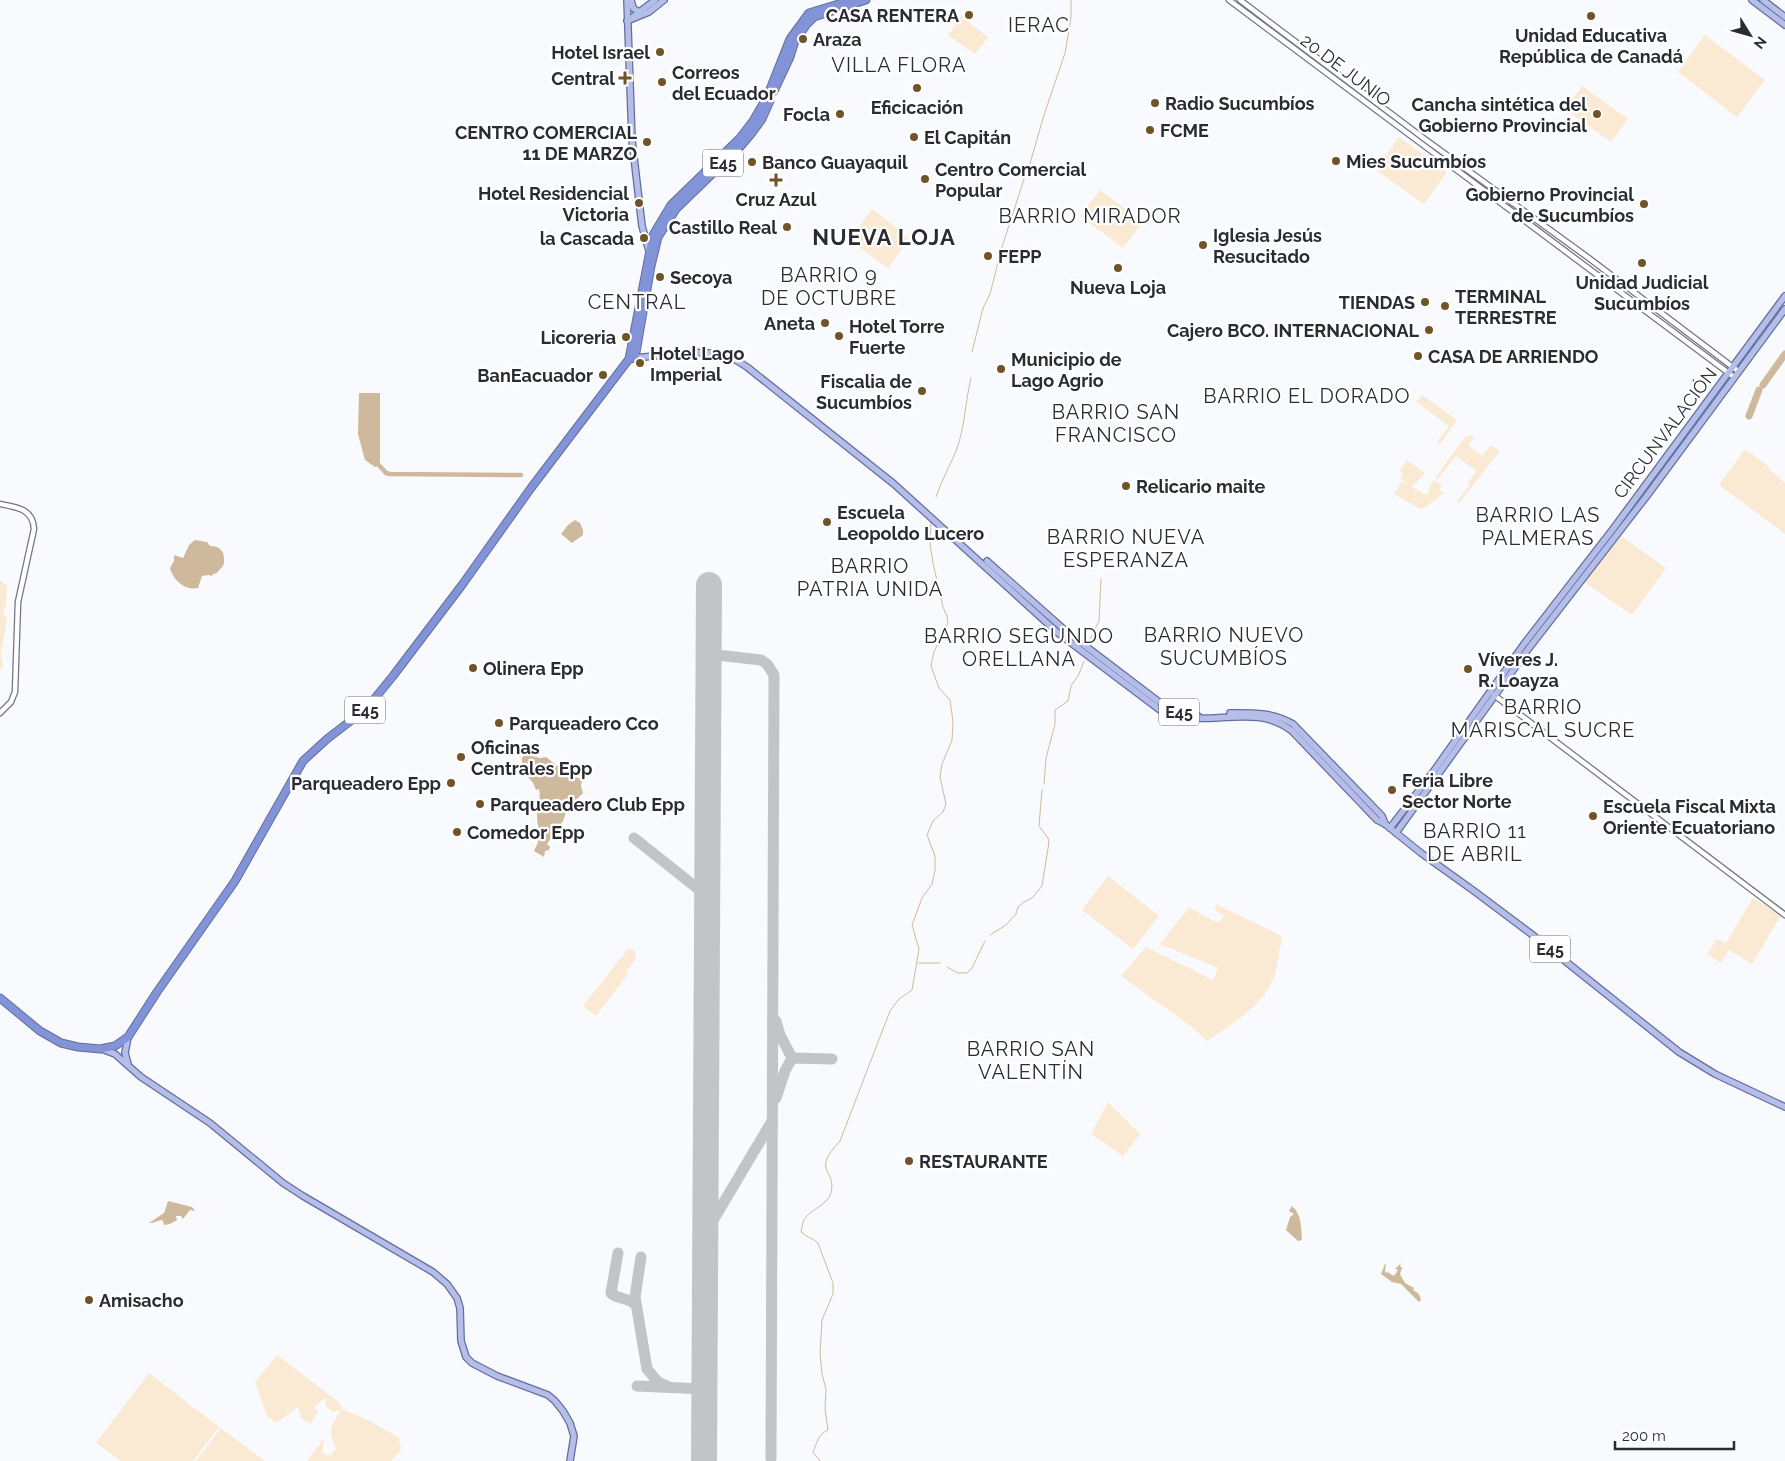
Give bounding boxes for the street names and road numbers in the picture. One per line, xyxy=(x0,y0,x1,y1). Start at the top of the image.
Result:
street label: 20 DE JUNIO xyxy=(1297,29,1395,111)
road number: E45 xyxy=(703,150,743,177)
street label: CIRCUNVALACIÓN xyxy=(1608,363,1721,502)
road number: E45 xyxy=(345,696,385,724)
road number: E45 xyxy=(1159,699,1199,726)
road number: E45 xyxy=(1530,936,1570,962)

